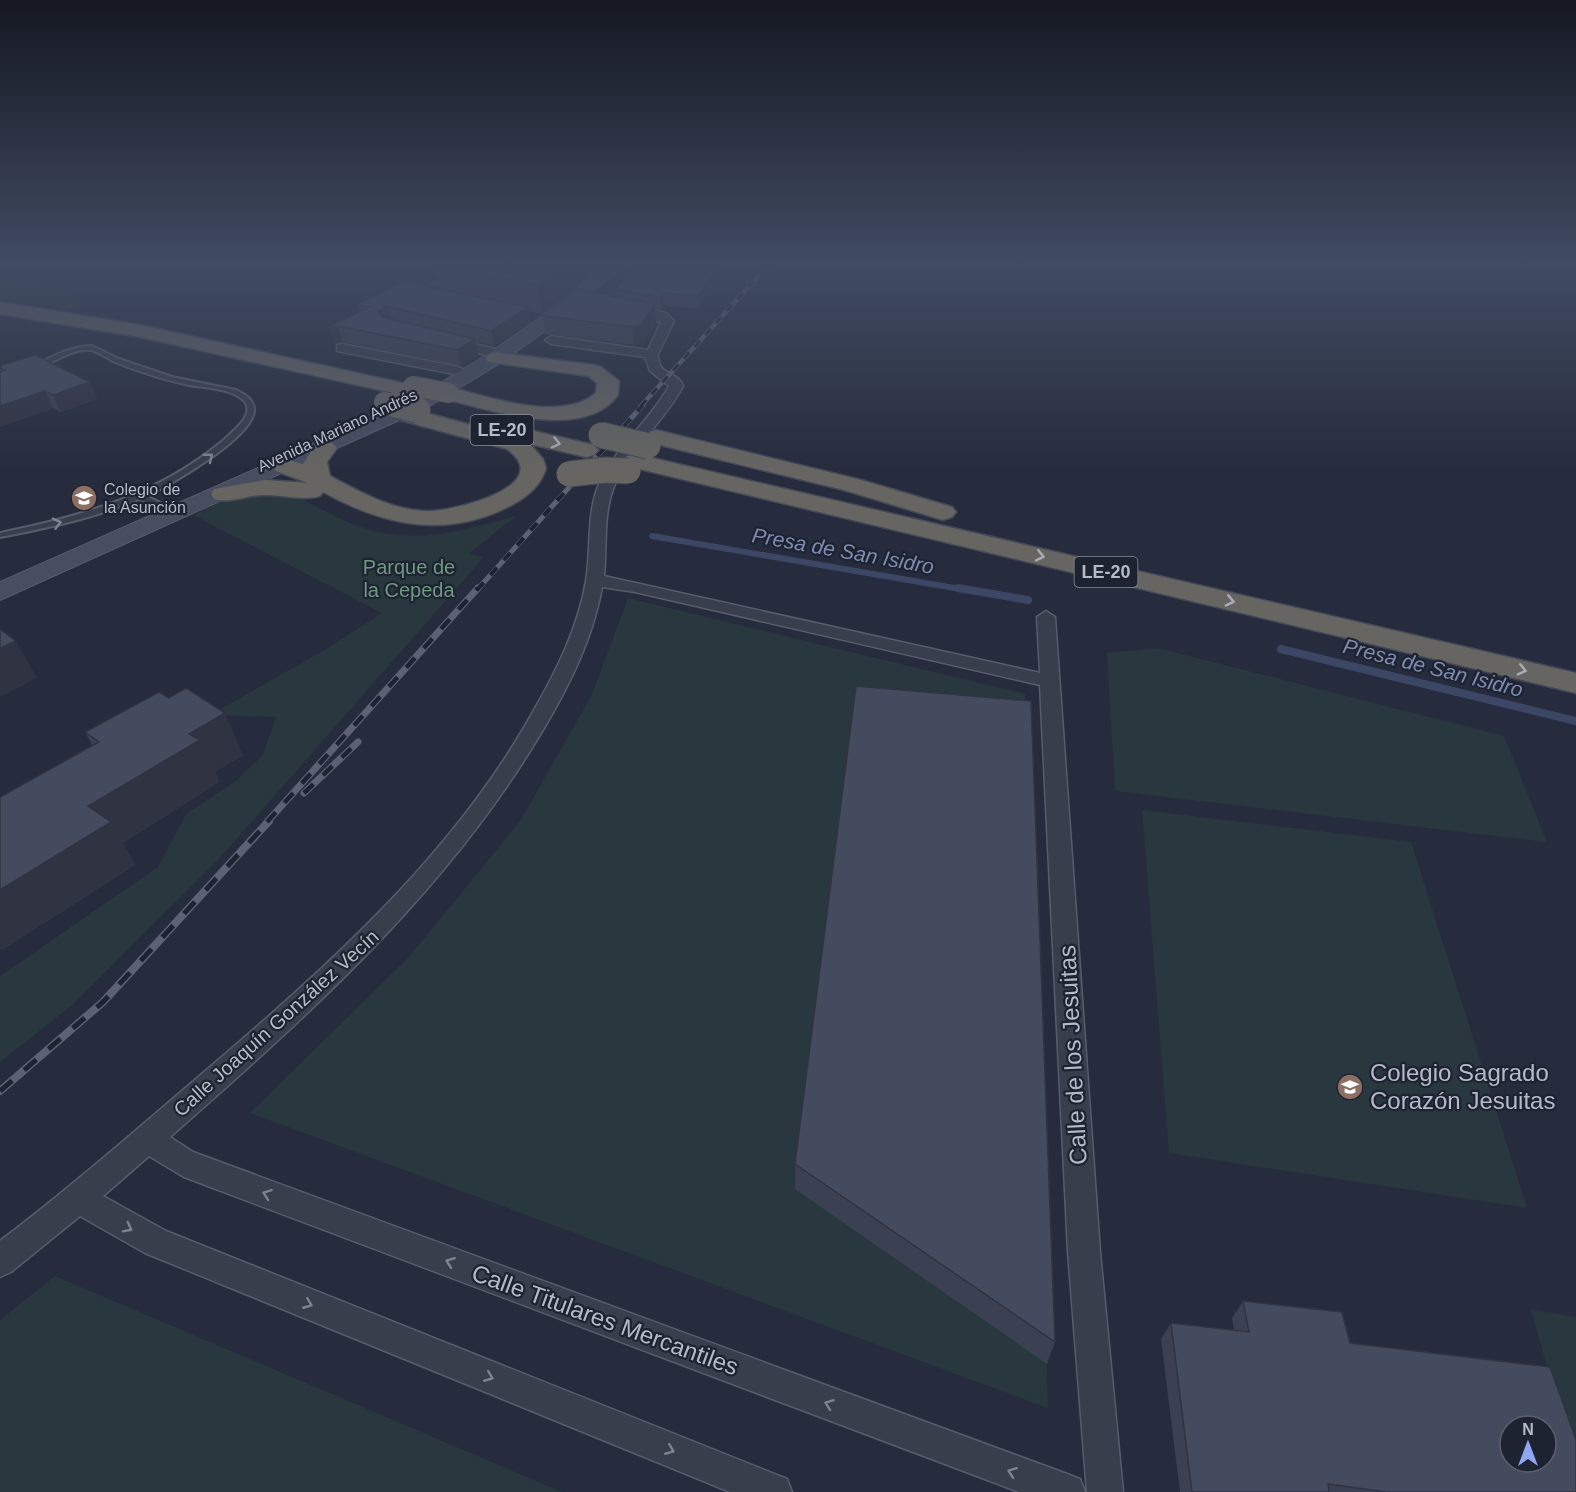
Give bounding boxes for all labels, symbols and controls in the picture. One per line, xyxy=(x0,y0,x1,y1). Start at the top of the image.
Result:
street label: Avenida Mariano Andrés xyxy=(255,386,420,475)
road number: LE-20 xyxy=(470,415,534,445)
one-way arrow xyxy=(551,436,561,449)
one-way arrow xyxy=(203,454,214,465)
place label: Colegio de la Asunción xyxy=(104,481,186,516)
school or university icon: Colegio de la Asunción xyxy=(69,483,99,513)
one-way arrow xyxy=(52,517,62,530)
water label: Presa de San Isidro xyxy=(750,523,936,578)
one-way arrow xyxy=(1035,549,1045,562)
park label: Parque de la Cepeda xyxy=(363,556,455,601)
road number: LE-20 xyxy=(1074,557,1138,587)
one-way arrow xyxy=(1224,593,1234,606)
water label: Presa de San Isidro xyxy=(1341,634,1526,701)
one-way arrow xyxy=(1516,662,1526,675)
street label: Calle Joaquín González Vecín xyxy=(169,925,383,1121)
street label: Calle de los Jesuitas xyxy=(1053,944,1092,1166)
place label: Colegio Sagrado Corazón Jesuitas xyxy=(1370,1059,1555,1114)
school or university icon: Colegio Sagrado Corazón Jesuitas xyxy=(1335,1072,1365,1102)
one-way arrow xyxy=(262,1189,273,1202)
one-way arrow xyxy=(122,1221,133,1232)
one-way arrow xyxy=(445,1257,456,1270)
street label: Calle Titulares Mercantiles xyxy=(468,1259,742,1380)
one-way arrow xyxy=(302,1297,313,1309)
one-way arrow xyxy=(483,1370,494,1382)
one-way arrow xyxy=(824,1398,835,1411)
north arrow xyxy=(1498,1414,1558,1474)
text: N xyxy=(1522,1421,1534,1438)
one-way arrow xyxy=(663,1443,674,1455)
one-way arrow xyxy=(1007,1466,1018,1479)

